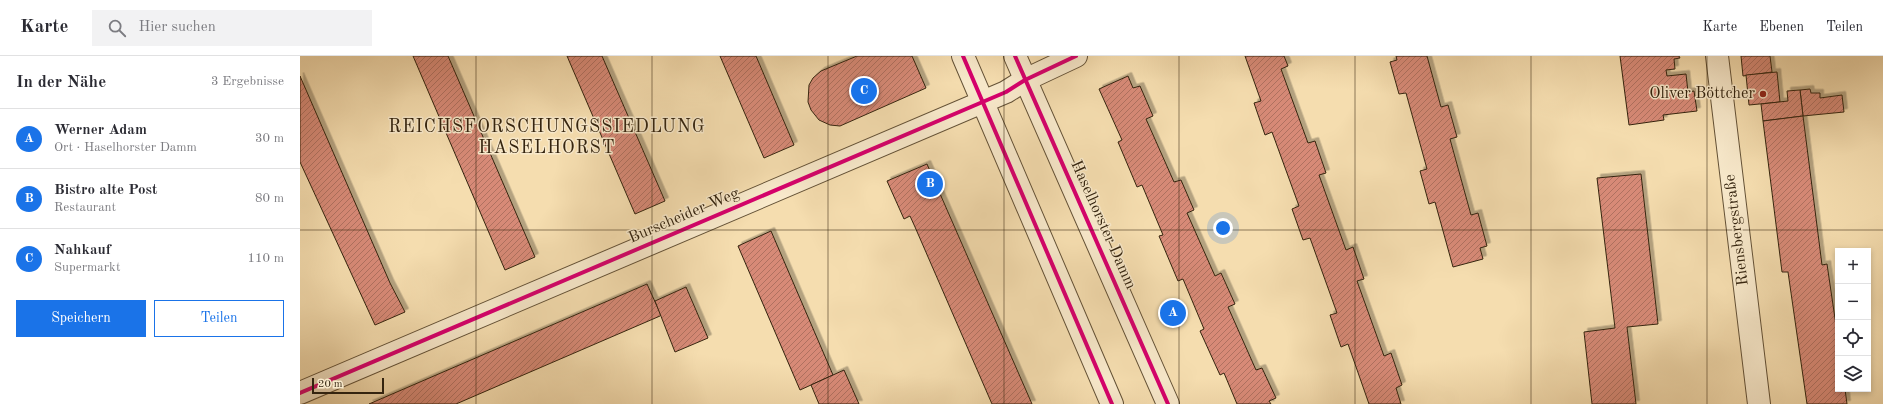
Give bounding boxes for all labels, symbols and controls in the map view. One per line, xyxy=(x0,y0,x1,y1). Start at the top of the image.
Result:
search box xyxy=(92,10,372,46)
icon: search xyxy=(106,17,128,39)
text: Karte xyxy=(20,18,68,37)
text: Hier suchen xyxy=(138,20,216,35)
text: Karte xyxy=(1703,20,1737,34)
text: Ebenen xyxy=(1759,20,1804,34)
text: Teilen xyxy=(1826,20,1863,34)
text: In der Nähe xyxy=(16,74,106,91)
text: 3 Ergebnisse xyxy=(211,75,284,88)
pin: C xyxy=(851,76,877,106)
place label: Oliver Böttcher xyxy=(1649,86,1755,102)
marker: Oliver Böttcher xyxy=(1758,89,1768,99)
district label: REICHSFORSCHUNGSSIEDLUNG HASELHORST xyxy=(388,118,706,157)
text: Werner Adam xyxy=(54,123,147,138)
text: A xyxy=(24,132,34,145)
text: 30 m xyxy=(255,132,284,145)
text: Ort · Haselhorster Damm xyxy=(54,141,197,154)
street label: Haselhorster Damm xyxy=(1067,158,1139,292)
pin: B xyxy=(917,169,943,199)
street label: Riensbergstraße xyxy=(1722,173,1752,287)
text: Bistro alte Post xyxy=(54,183,157,198)
street label: Burscheider Weg xyxy=(626,185,742,247)
text: B xyxy=(24,192,34,205)
text: 80 m xyxy=(255,192,284,205)
text: Restaurant xyxy=(54,201,116,214)
your location xyxy=(1213,218,1233,238)
text: Nahkauf xyxy=(54,243,111,258)
map controls xyxy=(1835,248,1871,392)
button: + xyxy=(1835,248,1871,284)
text: C xyxy=(25,252,33,265)
text: 110 m xyxy=(247,252,284,265)
text: Supermarkt xyxy=(54,261,120,274)
button: − xyxy=(1835,284,1871,320)
pin: A xyxy=(1160,298,1186,328)
button: Speichern xyxy=(16,300,146,337)
button: Teilen xyxy=(154,300,284,337)
button: locate xyxy=(1835,320,1871,356)
button: layers xyxy=(1835,356,1871,392)
scale bar xyxy=(312,376,384,395)
text: 20 m xyxy=(318,379,343,390)

